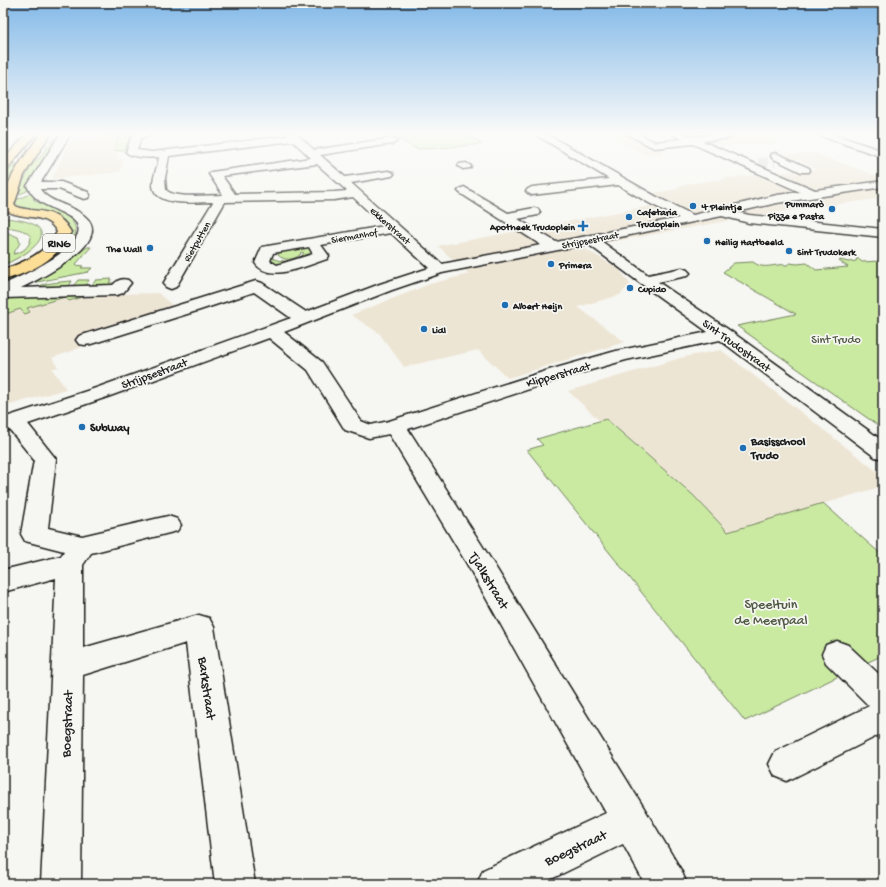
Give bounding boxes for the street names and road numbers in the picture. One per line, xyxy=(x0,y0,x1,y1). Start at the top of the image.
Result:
street label: Ekkerstraat xyxy=(367,205,413,248)
street label: Rietputten xyxy=(181,220,214,264)
street label: Siermanhof xyxy=(330,227,379,247)
street label: Strijpsestraat xyxy=(561,229,621,252)
road number: RING xyxy=(43,234,75,252)
street label: Sint Trudostraat xyxy=(699,317,774,377)
street label: Strijpsestraat xyxy=(120,356,191,393)
street label: Klipperstraat xyxy=(525,360,593,392)
street label: Tjalkstraat xyxy=(464,549,512,614)
street label: Barkstraat xyxy=(193,655,219,722)
street label: Boegstraat xyxy=(59,689,78,759)
street label: Boegstraat xyxy=(541,827,611,871)

